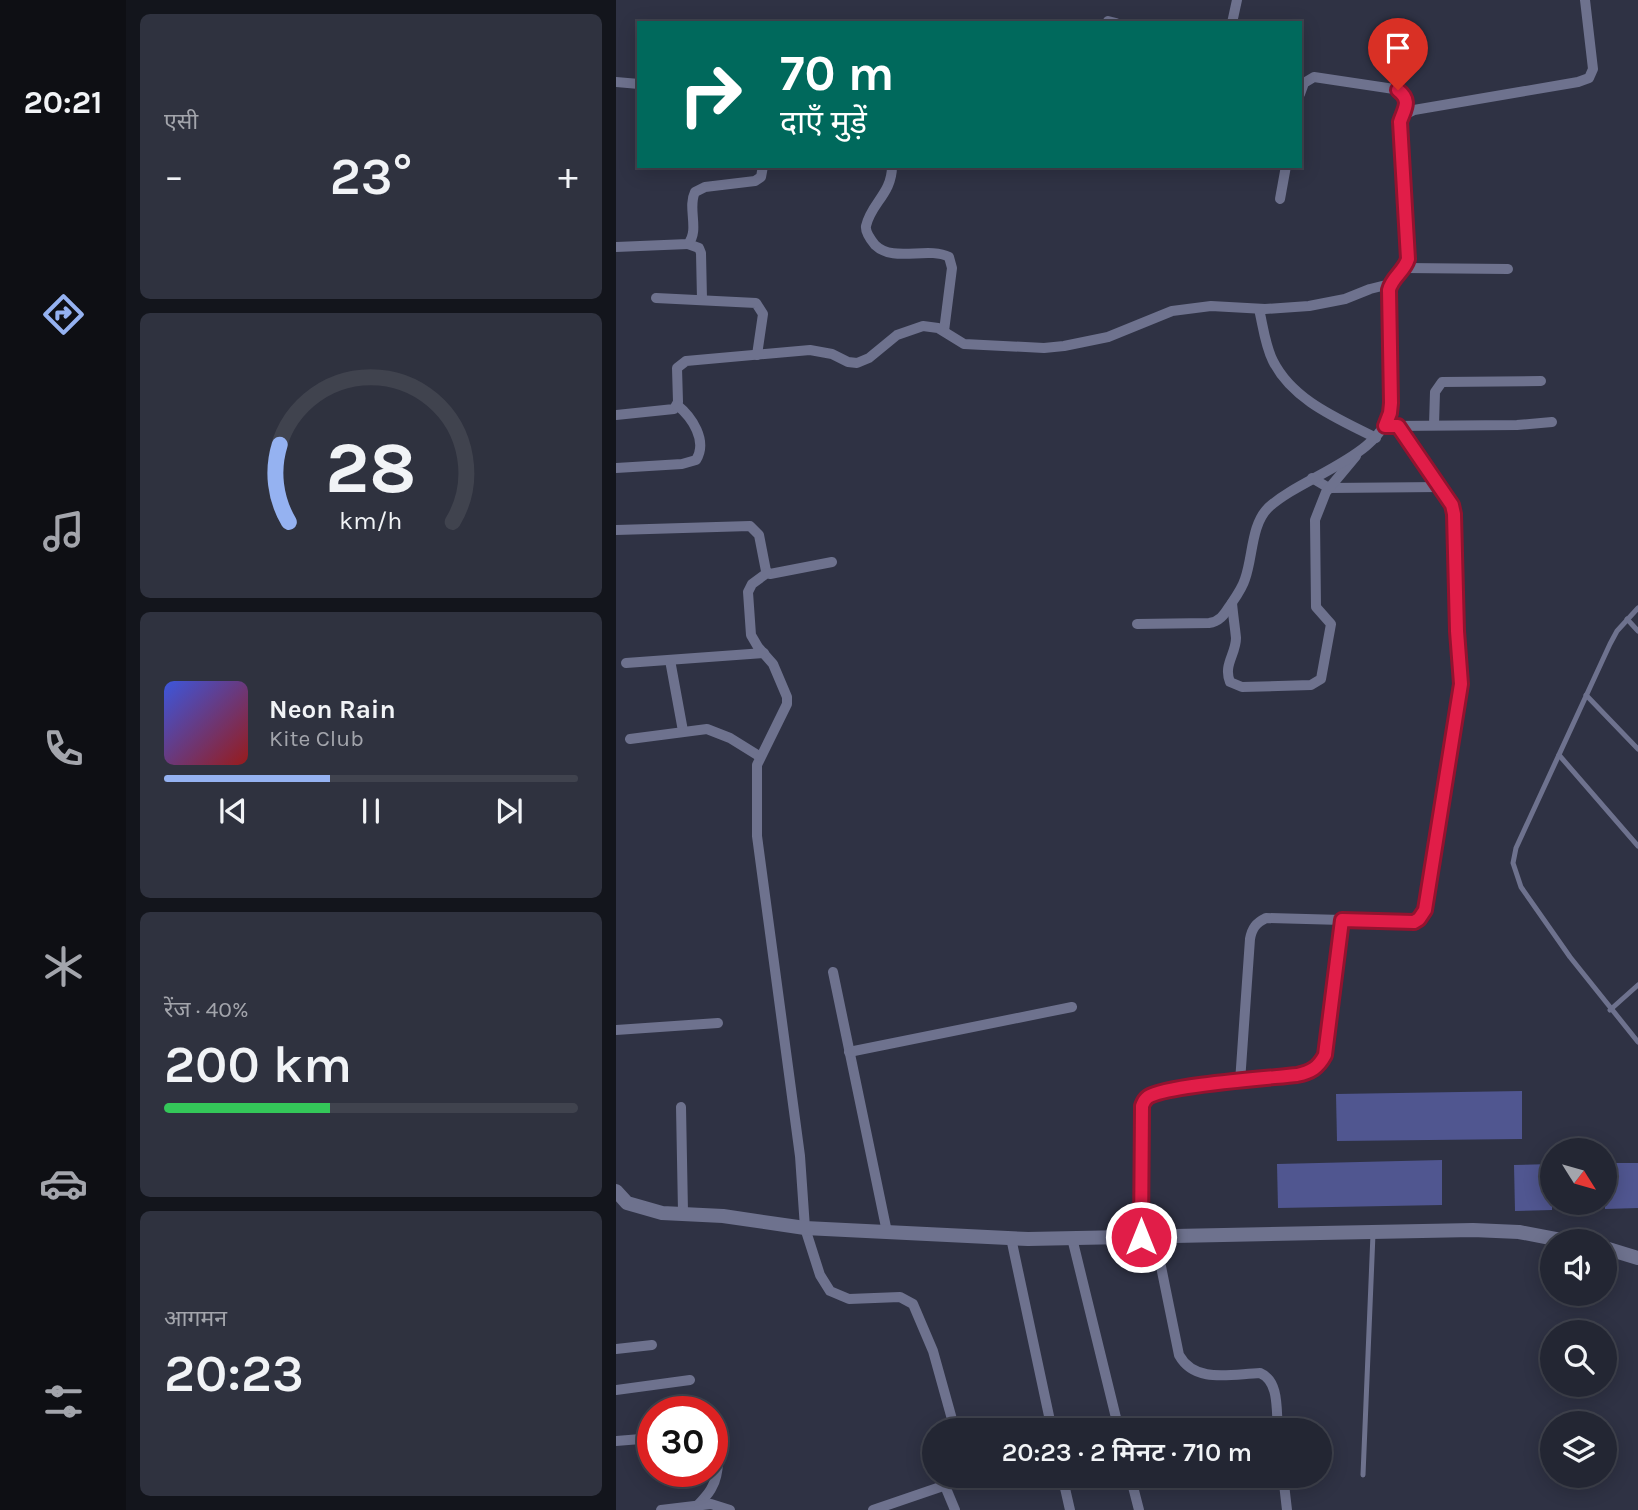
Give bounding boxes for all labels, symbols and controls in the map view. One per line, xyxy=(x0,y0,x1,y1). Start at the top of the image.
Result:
pin xyxy=(1368,18,1428,90)
icon: arrive xyxy=(1379,29,1417,67)
text: 70 m xyxy=(780,45,894,102)
icon: right xyxy=(665,49,756,140)
text: 20:21 xyxy=(24,84,103,121)
text: दाएँ मुड़ें xyxy=(780,104,867,141)
text: एसी xyxy=(164,108,198,135)
text: 23° xyxy=(330,146,412,207)
text: − xyxy=(164,154,184,199)
text: + xyxy=(558,154,578,199)
icon: directions xyxy=(39,290,88,339)
text: 28 xyxy=(325,425,417,510)
text: km/h xyxy=(339,506,403,535)
icon: music xyxy=(39,507,88,556)
text: Neon Rain xyxy=(269,694,396,725)
icon: phone xyxy=(39,724,88,773)
text: Kite Club xyxy=(269,725,364,752)
icon: previous xyxy=(214,792,252,830)
icon: pause xyxy=(352,792,390,830)
icon: next xyxy=(490,792,528,830)
icon: climate xyxy=(39,942,88,991)
text: रेंज · 40% xyxy=(164,996,249,1023)
text: 200 km xyxy=(164,1034,352,1095)
north arrow xyxy=(1540,1138,1617,1214)
map controls xyxy=(1540,1138,1617,1488)
icon: car xyxy=(39,1159,88,1208)
position arrow xyxy=(1104,1200,1178,1274)
button: sound xyxy=(1540,1229,1617,1306)
text: आगमन xyxy=(164,1305,227,1332)
button: search xyxy=(1540,1320,1617,1397)
text: 20:23 xyxy=(164,1343,304,1404)
icon: filters xyxy=(39,1377,88,1426)
speed limit sign: 30 xyxy=(637,1396,728,1487)
button: layers xyxy=(1540,1411,1617,1488)
text: 20:23 · 2 मिनट · 710 m xyxy=(1002,1437,1252,1468)

